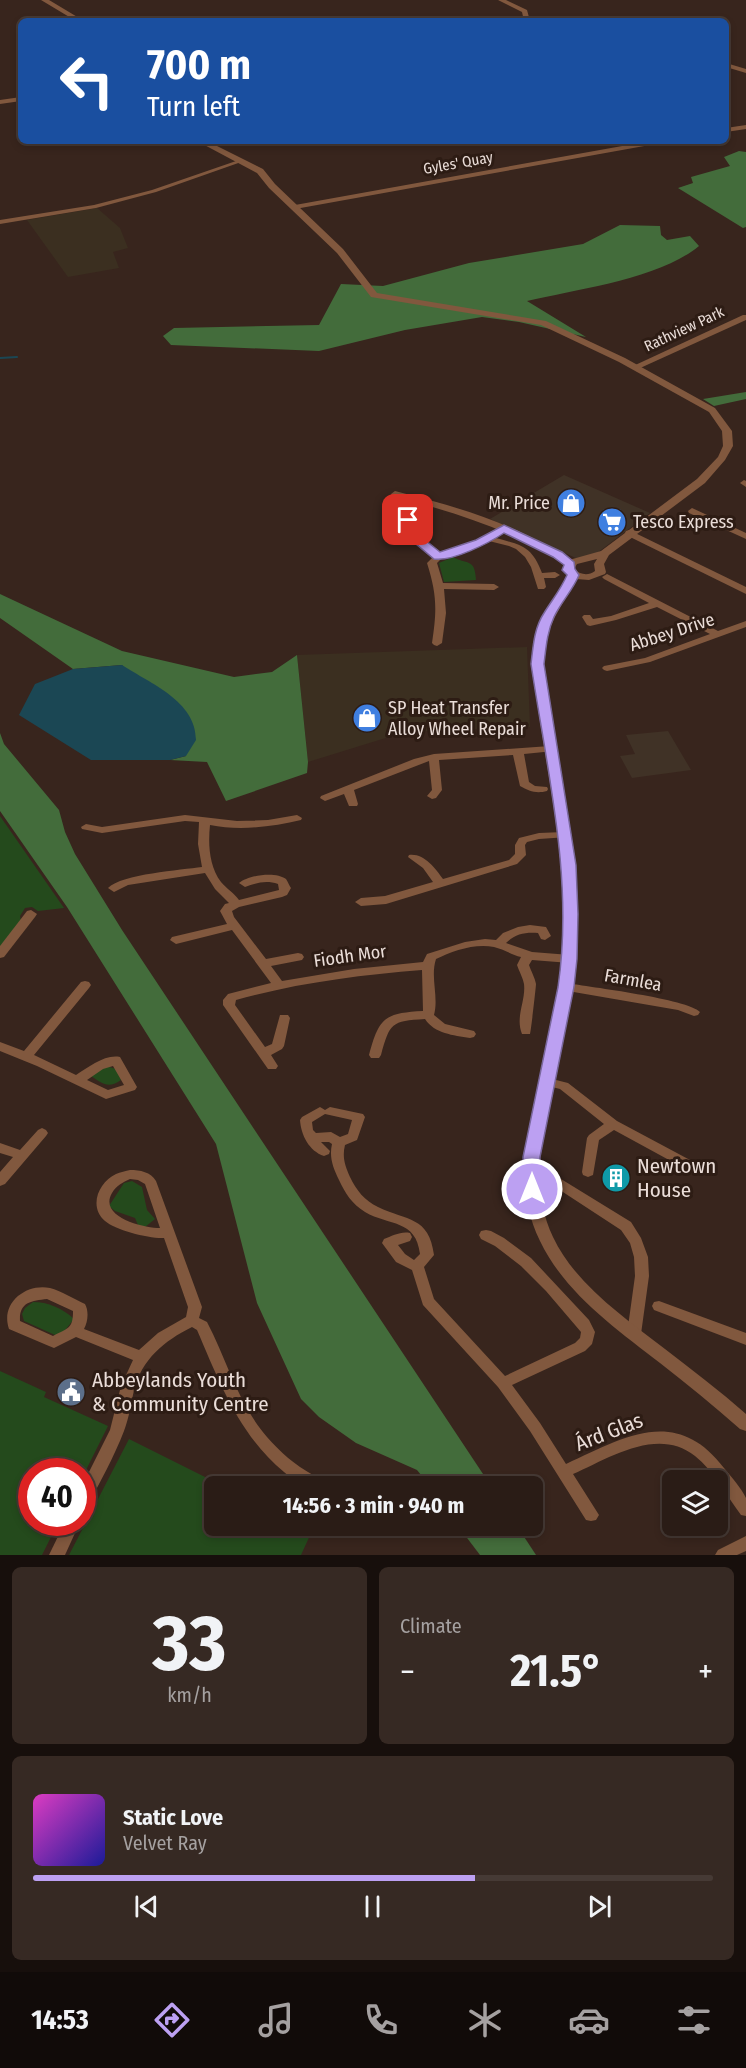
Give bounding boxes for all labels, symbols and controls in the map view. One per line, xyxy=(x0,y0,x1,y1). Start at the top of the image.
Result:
text: 700 m xyxy=(147,40,251,90)
icon: left xyxy=(48,42,126,120)
text: Turn left xyxy=(147,91,240,123)
street label: Gyles' Quay xyxy=(422,148,495,178)
street label: Rathview Park xyxy=(641,303,727,355)
shop icon: Mr. Price xyxy=(555,487,587,519)
place label: Mr. Price xyxy=(488,492,550,514)
pin xyxy=(382,494,433,545)
icon: arrive xyxy=(391,503,424,536)
supermarket icon: Tesco Express xyxy=(596,506,628,538)
place label: Tesco Express xyxy=(633,511,734,533)
street label: Abbey Drive xyxy=(627,608,717,656)
place label: SP Heat Transfer Alloy Wheel Repair xyxy=(388,697,526,740)
shop icon: SP Heat Transfer Alloy Wheel Repair xyxy=(351,702,383,734)
street label: Fiodh Mor xyxy=(312,940,388,972)
street label: Farmlea xyxy=(603,964,664,996)
place label: Newtown House xyxy=(637,1153,716,1203)
position arrow xyxy=(500,1157,564,1221)
building icon: Newtown House xyxy=(600,1162,632,1194)
place label: Abbeylands Youth & Community Centre xyxy=(92,1367,269,1417)
public building icon: Abbeylands Youth & Community Centre xyxy=(55,1376,87,1408)
street label: Árd Glas xyxy=(571,1407,647,1457)
speed limit sign: 40 xyxy=(18,1458,96,1536)
map controls xyxy=(662,1470,728,1536)
button: layers xyxy=(662,1470,728,1536)
text: 14:56 · 3 min · 940 m xyxy=(283,1492,464,1519)
text: 33 xyxy=(153,1597,226,1691)
text: Climate xyxy=(400,1614,462,1638)
text: 21.5° xyxy=(510,1644,603,1698)
text: − xyxy=(400,1652,415,1692)
text: + xyxy=(698,1652,713,1692)
text: km/h xyxy=(167,1683,212,1707)
text: Static Love xyxy=(123,1804,223,1831)
text: Velvet Ray xyxy=(123,1831,207,1855)
icon: previous xyxy=(130,1890,163,1923)
icon: pause xyxy=(356,1890,389,1923)
icon: next xyxy=(583,1890,616,1923)
icon: directions xyxy=(151,1999,193,2041)
icon: music xyxy=(255,1999,297,2041)
icon: phone xyxy=(360,1999,402,2041)
icon: climate xyxy=(464,1999,506,2041)
icon: car xyxy=(568,1999,610,2041)
icon: filters xyxy=(673,1999,715,2041)
text: 14:53 xyxy=(31,2004,89,2036)

